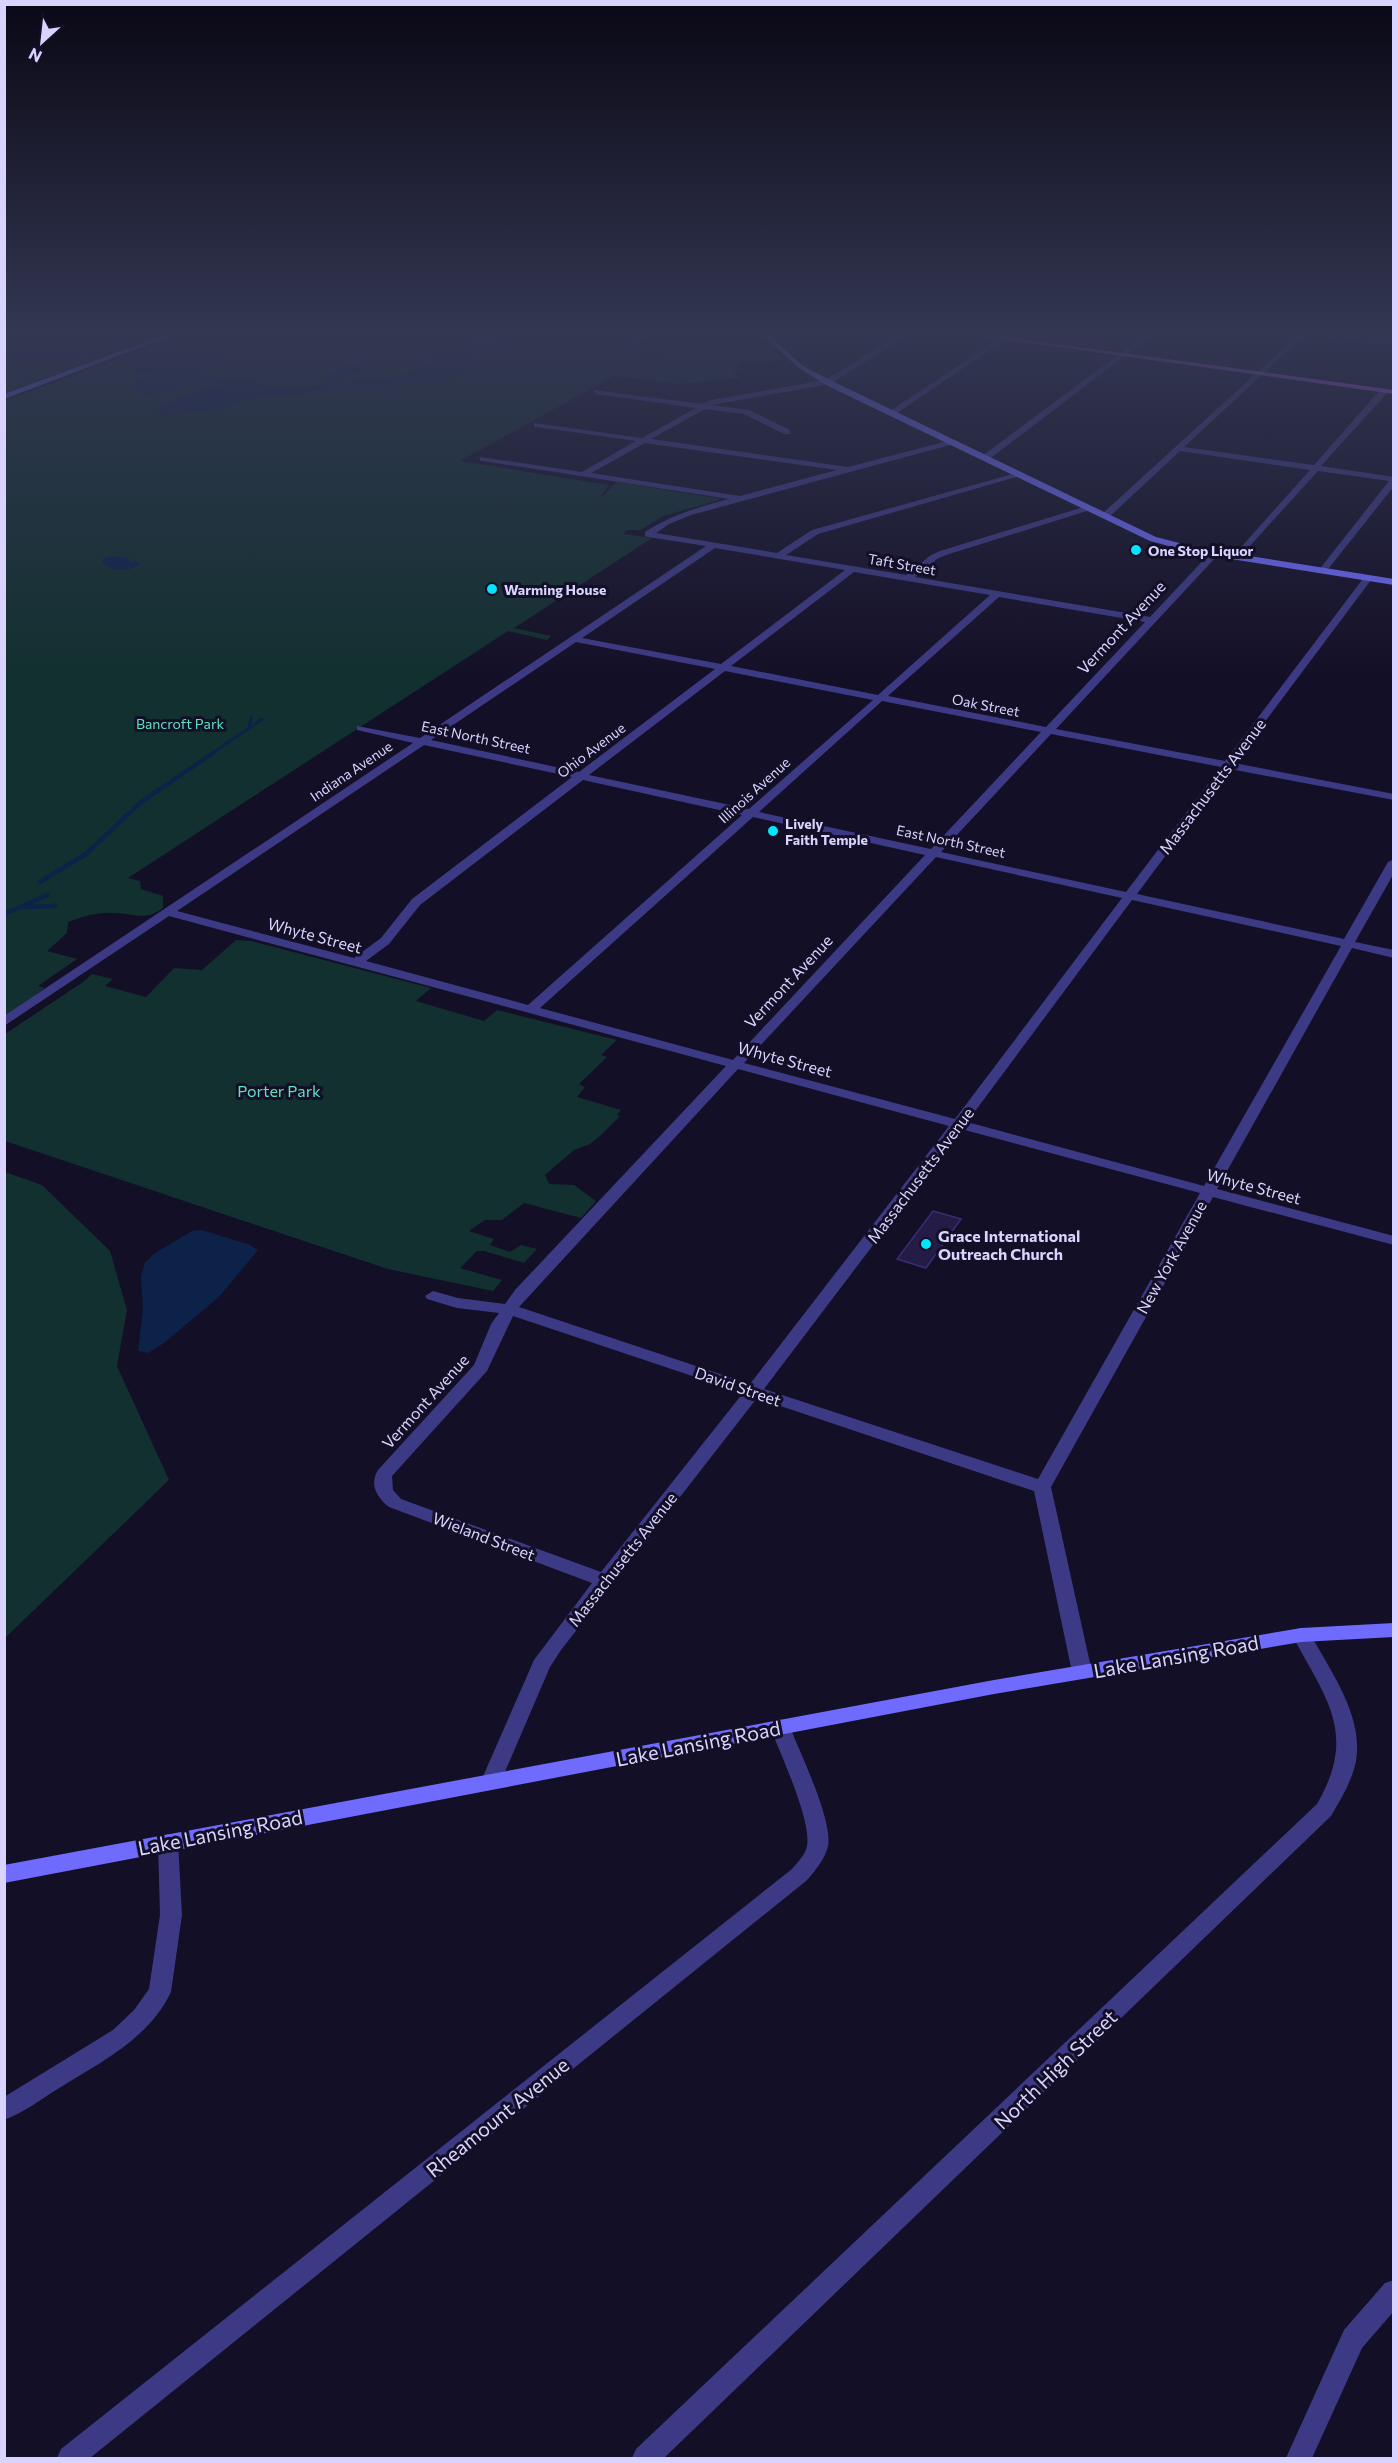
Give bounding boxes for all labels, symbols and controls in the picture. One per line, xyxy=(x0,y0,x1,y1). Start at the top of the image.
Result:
north arrow xyxy=(12,12,72,72)
text: N xyxy=(25,45,45,67)
place label: One Stop Liquor xyxy=(1148,542,1254,559)
marker: One Stop Liquor xyxy=(1129,543,1143,557)
street label: Taft Street xyxy=(867,550,938,578)
street label: Vermont Avenue xyxy=(1073,577,1169,677)
place label: Warming House xyxy=(504,581,606,598)
marker: Warming House xyxy=(485,582,499,596)
street label: Oak Street xyxy=(951,690,1022,720)
street label: Massachusetts Avenue xyxy=(1155,714,1269,858)
park label: Bancroft Park xyxy=(136,715,224,732)
street label: East North Street xyxy=(420,717,532,757)
street label: Ohio Avenue xyxy=(554,719,628,781)
street label: Indiana Avenue xyxy=(307,737,395,805)
street label: Illinois Avenue xyxy=(715,753,793,827)
place label: Lively Faith Temple xyxy=(785,815,868,848)
street label: East North Street xyxy=(895,821,1007,861)
marker: Lively Faith Temple xyxy=(766,824,780,838)
street label: Whyte Street xyxy=(266,913,365,957)
street label: Vermont Avenue xyxy=(740,931,836,1031)
street label: Whyte Street xyxy=(736,1037,835,1081)
park label: Porter Park xyxy=(237,1081,321,1100)
street label: Massachusetts Avenue xyxy=(863,1103,977,1247)
street label: Whyte Street xyxy=(1205,1164,1304,1208)
street label: New York Avenue xyxy=(1132,1197,1210,1317)
place label: Grace International Outreach Church xyxy=(938,1226,1080,1263)
marker: Grace International Outreach Church xyxy=(919,1237,933,1251)
street label: Vermont Avenue xyxy=(378,1350,472,1452)
street label: David Street xyxy=(692,1362,784,1410)
street label: Massachusetts Avenue xyxy=(564,1488,680,1630)
street label: Wieland Street xyxy=(430,1508,538,1564)
street label: Lake Lansing Road xyxy=(1092,1630,1260,1682)
street label: Lake Lansing Road xyxy=(614,1715,782,1771)
street label: Lake Lansing Road xyxy=(136,1804,304,1860)
street label: North High Street xyxy=(989,2004,1121,2134)
street label: Rheamount Avenue xyxy=(421,2052,573,2182)

